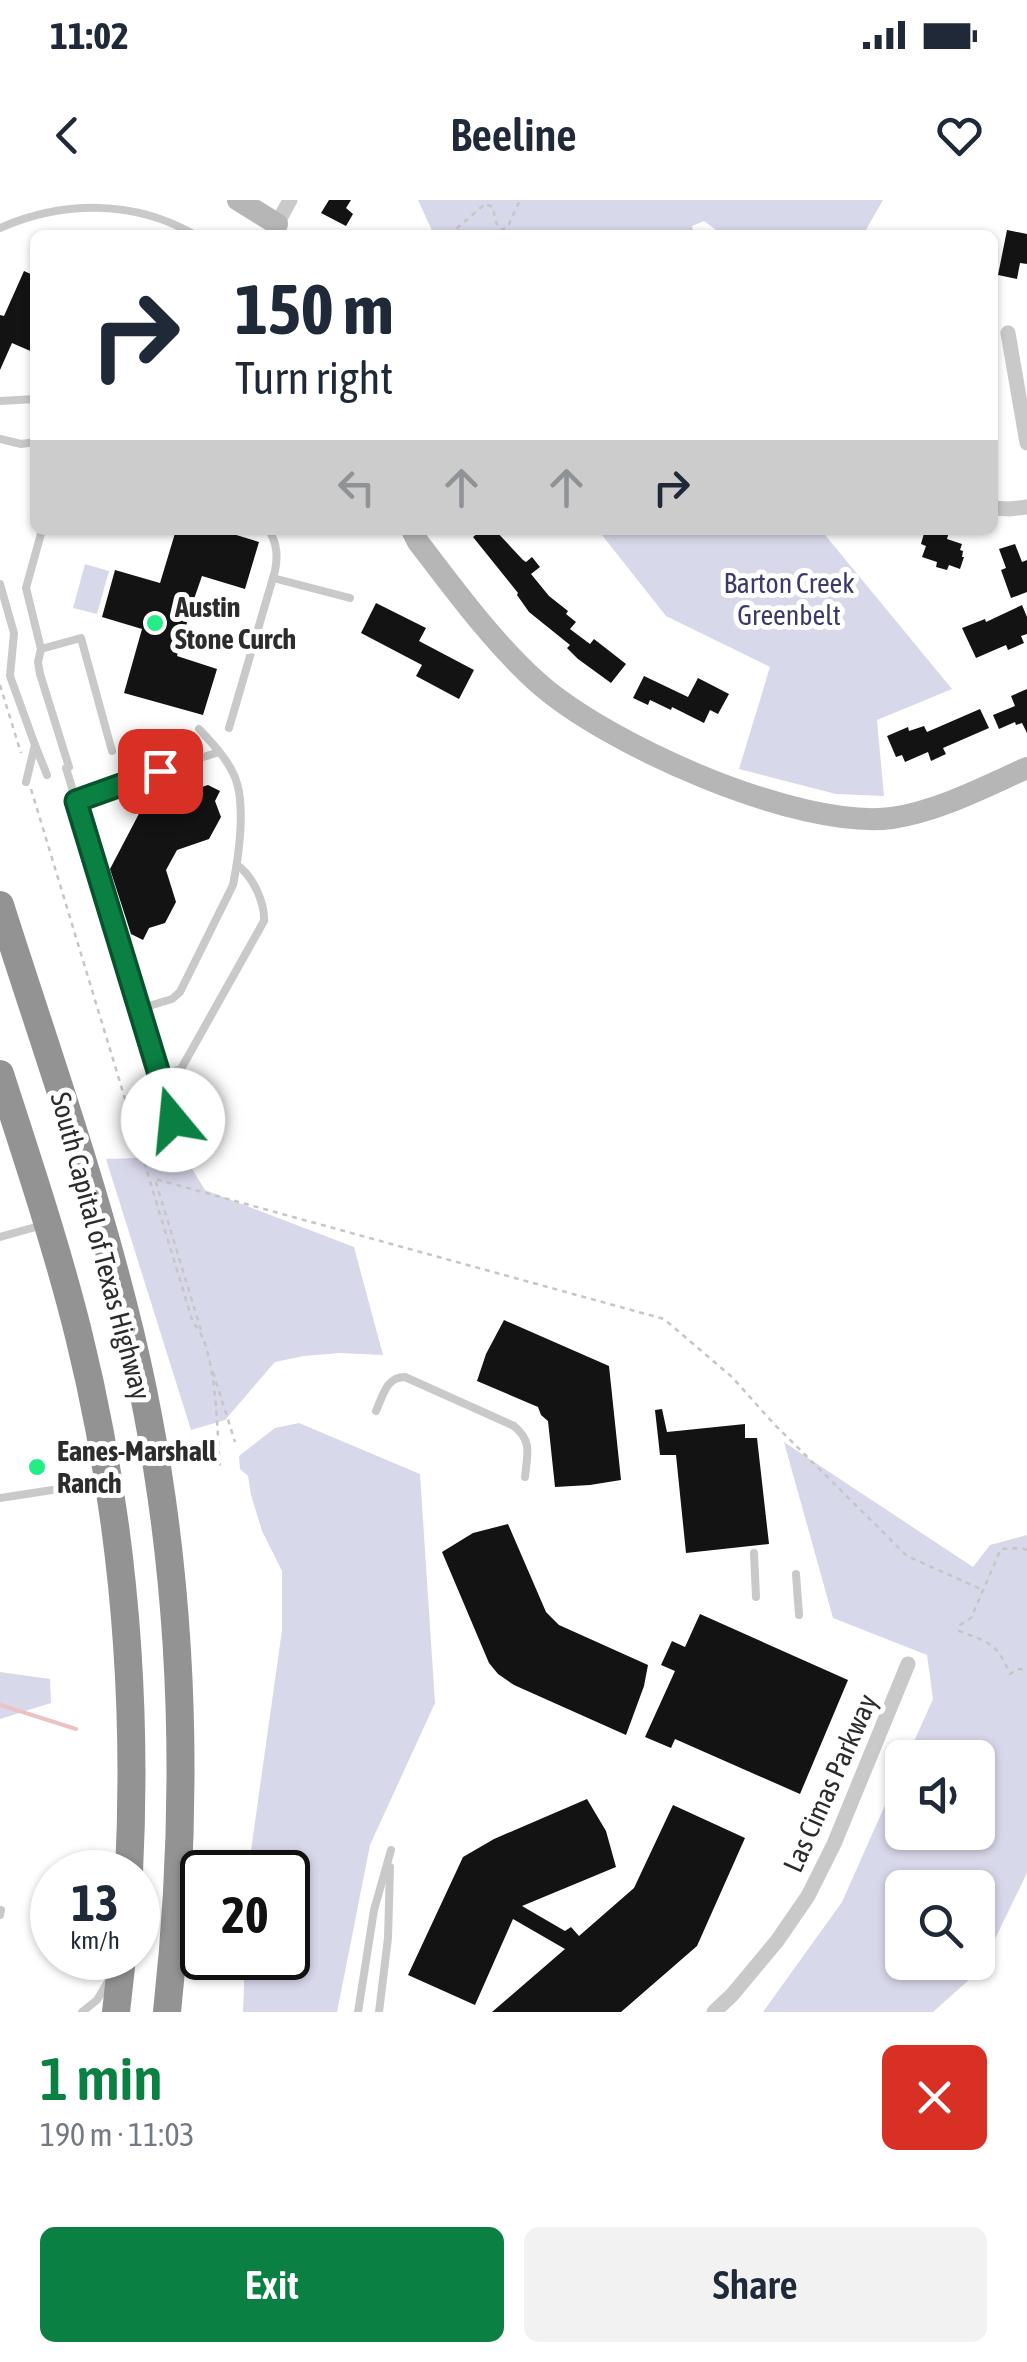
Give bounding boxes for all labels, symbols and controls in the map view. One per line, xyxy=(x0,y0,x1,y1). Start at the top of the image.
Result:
text: 11:02 xyxy=(50,14,129,57)
icon: back xyxy=(40,108,95,163)
icon: heart xyxy=(932,108,987,163)
text: Beeline xyxy=(450,109,577,161)
text: 150 m xyxy=(235,269,394,349)
icon: right xyxy=(70,270,200,400)
text: Turn right xyxy=(235,352,393,404)
icon: left xyxy=(329,460,384,515)
icon: ahead xyxy=(434,460,489,515)
icon: ahead xyxy=(539,460,594,515)
icon: right xyxy=(644,460,699,515)
park label: Barton Creek Greenbelt xyxy=(723,567,855,631)
place label: Austin Stone Curch xyxy=(174,591,296,655)
marker: Austin Stone Curch xyxy=(144,612,166,634)
pin xyxy=(118,729,203,814)
icon: arrive xyxy=(133,744,188,799)
position arrow xyxy=(121,1068,225,1172)
street label: South Capital of Texas Highway xyxy=(45,1089,157,1403)
place label: Eanes-Marshall Ranch xyxy=(57,1435,217,1499)
marker: Eanes-Marshall Ranch xyxy=(26,1456,48,1478)
street label: Las Cimas Parkway xyxy=(776,1689,884,1877)
map controls xyxy=(885,1740,995,1980)
button: sound xyxy=(885,1740,995,1850)
speed limit sign: 20 xyxy=(180,1850,310,1980)
button: search xyxy=(885,1870,995,1980)
text: 13 xyxy=(71,1874,118,1932)
text: km/h xyxy=(70,1926,120,1954)
text: 1 min xyxy=(40,2044,163,2113)
button: close xyxy=(882,2045,987,2150)
text: 190 m · 11:03 xyxy=(40,2116,195,2153)
button: Exit xyxy=(40,2227,504,2342)
button: Share xyxy=(524,2227,987,2342)

